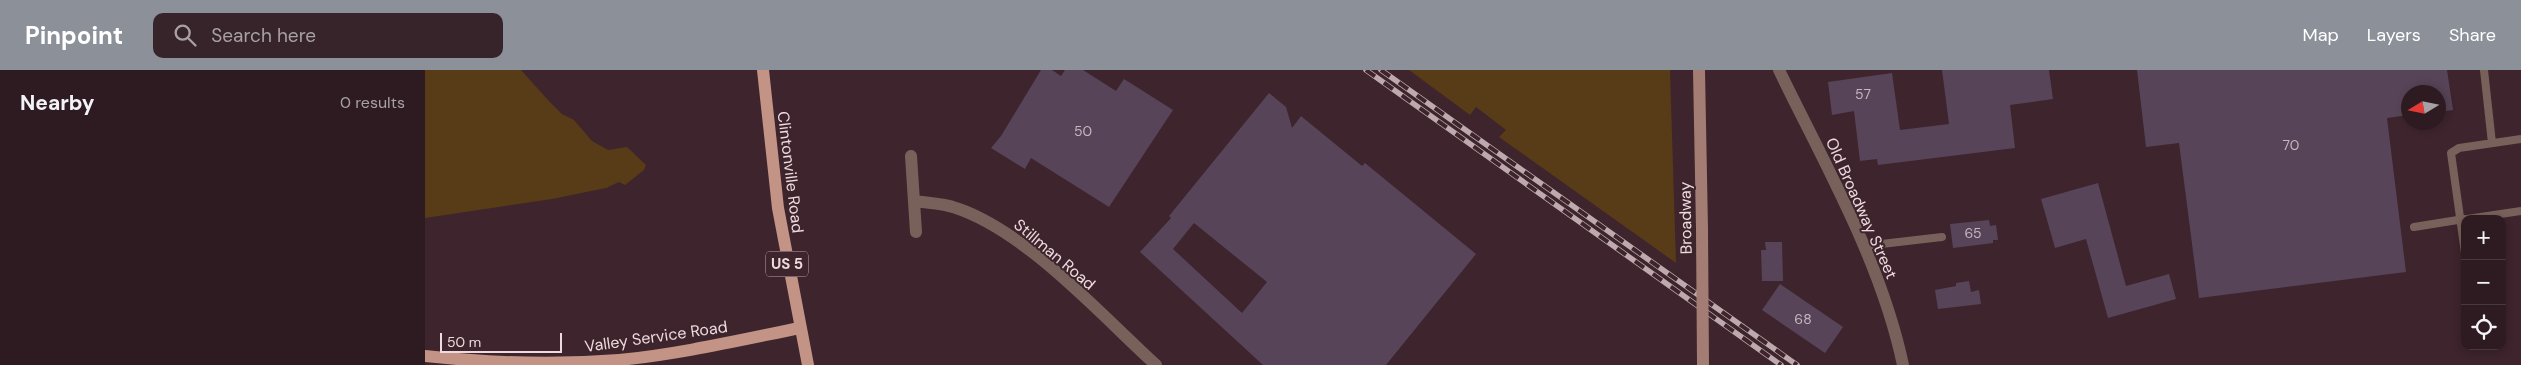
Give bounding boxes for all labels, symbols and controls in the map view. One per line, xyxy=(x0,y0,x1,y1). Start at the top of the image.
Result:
search box xyxy=(153,13,503,58)
text: Pinpoint xyxy=(25,20,123,51)
icon: search xyxy=(171,21,199,49)
text: Search here xyxy=(211,23,316,48)
text: Map xyxy=(2303,23,2339,47)
text: Layers xyxy=(2367,23,2421,47)
text: Share xyxy=(2449,23,2496,47)
house number: 57 xyxy=(1855,85,1871,103)
north arrow xyxy=(2401,85,2446,130)
text: Nearby xyxy=(20,89,94,117)
text: 0 results xyxy=(340,92,405,113)
street label: Clintonville Road xyxy=(773,110,808,234)
house number: 50 xyxy=(1074,122,1092,140)
street label: Old Broadway Street xyxy=(1821,134,1902,282)
house number: 70 xyxy=(2283,136,2299,154)
street label: Broadway xyxy=(1674,181,1697,255)
street label: Stillman Road xyxy=(1010,214,1100,295)
map controls xyxy=(2461,215,2506,350)
button: + xyxy=(2461,215,2506,260)
house number: 65 xyxy=(1964,224,1982,242)
road number: US 5 xyxy=(766,252,808,276)
button: − xyxy=(2461,260,2506,305)
button: locate xyxy=(2461,305,2506,350)
house number: 68 xyxy=(1794,310,1812,328)
street label: Valley Service Road xyxy=(583,316,729,357)
scale bar xyxy=(440,330,563,353)
text: 50 m xyxy=(447,333,481,351)

